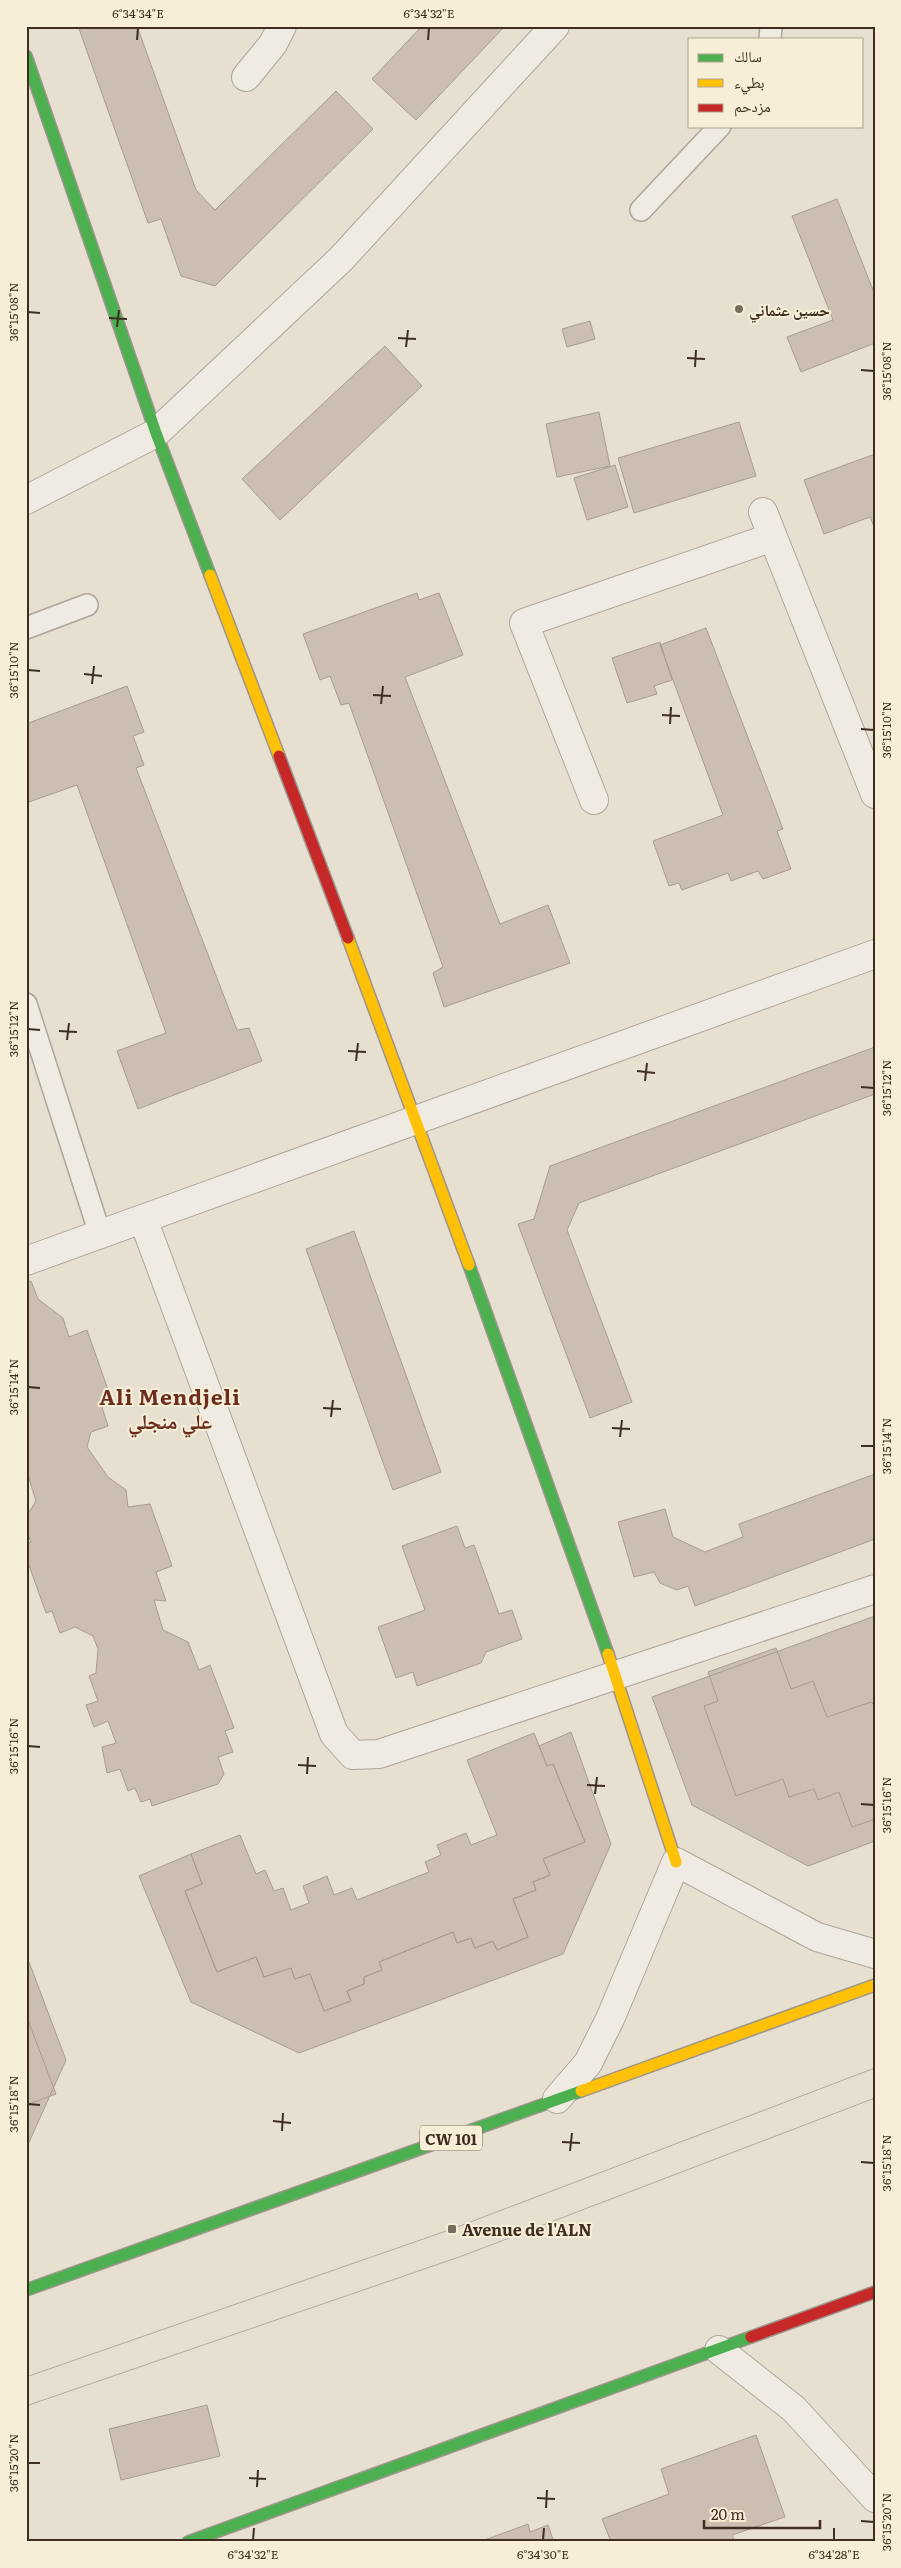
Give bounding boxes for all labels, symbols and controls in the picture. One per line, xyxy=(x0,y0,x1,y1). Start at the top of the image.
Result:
text: 6°34'34"E xyxy=(112,4,164,22)
text: 6°34'32"E xyxy=(404,4,455,22)
legend xyxy=(688,38,864,128)
text: سالك xyxy=(734,44,762,67)
text: بطيء xyxy=(734,70,764,95)
text: مزدحم xyxy=(734,94,771,117)
text: 36°15'08"N xyxy=(4,283,22,341)
place label: حسين عثماني xyxy=(749,297,830,323)
marker: حسين عثماني xyxy=(733,303,745,315)
text: 36°15'08"N xyxy=(877,342,895,400)
text: 36°15'10"N xyxy=(4,641,22,699)
text: 36°15'10"N xyxy=(877,701,895,759)
text: 36°15'12"N xyxy=(4,1001,22,1057)
text: 36°15'12"N xyxy=(877,1060,895,1116)
text: 36°15'14"N xyxy=(4,1359,22,1415)
district label: Ali Mendjeli علي منجلي xyxy=(99,1380,241,1438)
text: 36°15'14"N xyxy=(877,1418,895,1474)
text: 36°15'16"N xyxy=(4,1718,22,1774)
text: 36°15'16"N xyxy=(877,1777,895,1833)
text: 36°15'18"N xyxy=(4,2076,22,2132)
road number: CW 101 xyxy=(420,2126,482,2150)
text: 36°15'18"N xyxy=(877,2135,895,2191)
place label: Avenue de l'ALN xyxy=(462,2217,592,2241)
marker: Avenue de l'ALN xyxy=(446,2223,458,2235)
text: 36°15'20"N xyxy=(4,2434,22,2492)
text: 36°15'20"N xyxy=(877,2493,895,2551)
scale bar xyxy=(704,2498,820,2530)
text: 20 m xyxy=(711,2502,745,2525)
text: 6°34'32"E xyxy=(228,2545,279,2563)
text: 6°34'30"E xyxy=(517,2545,569,2563)
text: 6°34'28"E xyxy=(808,2545,860,2563)

